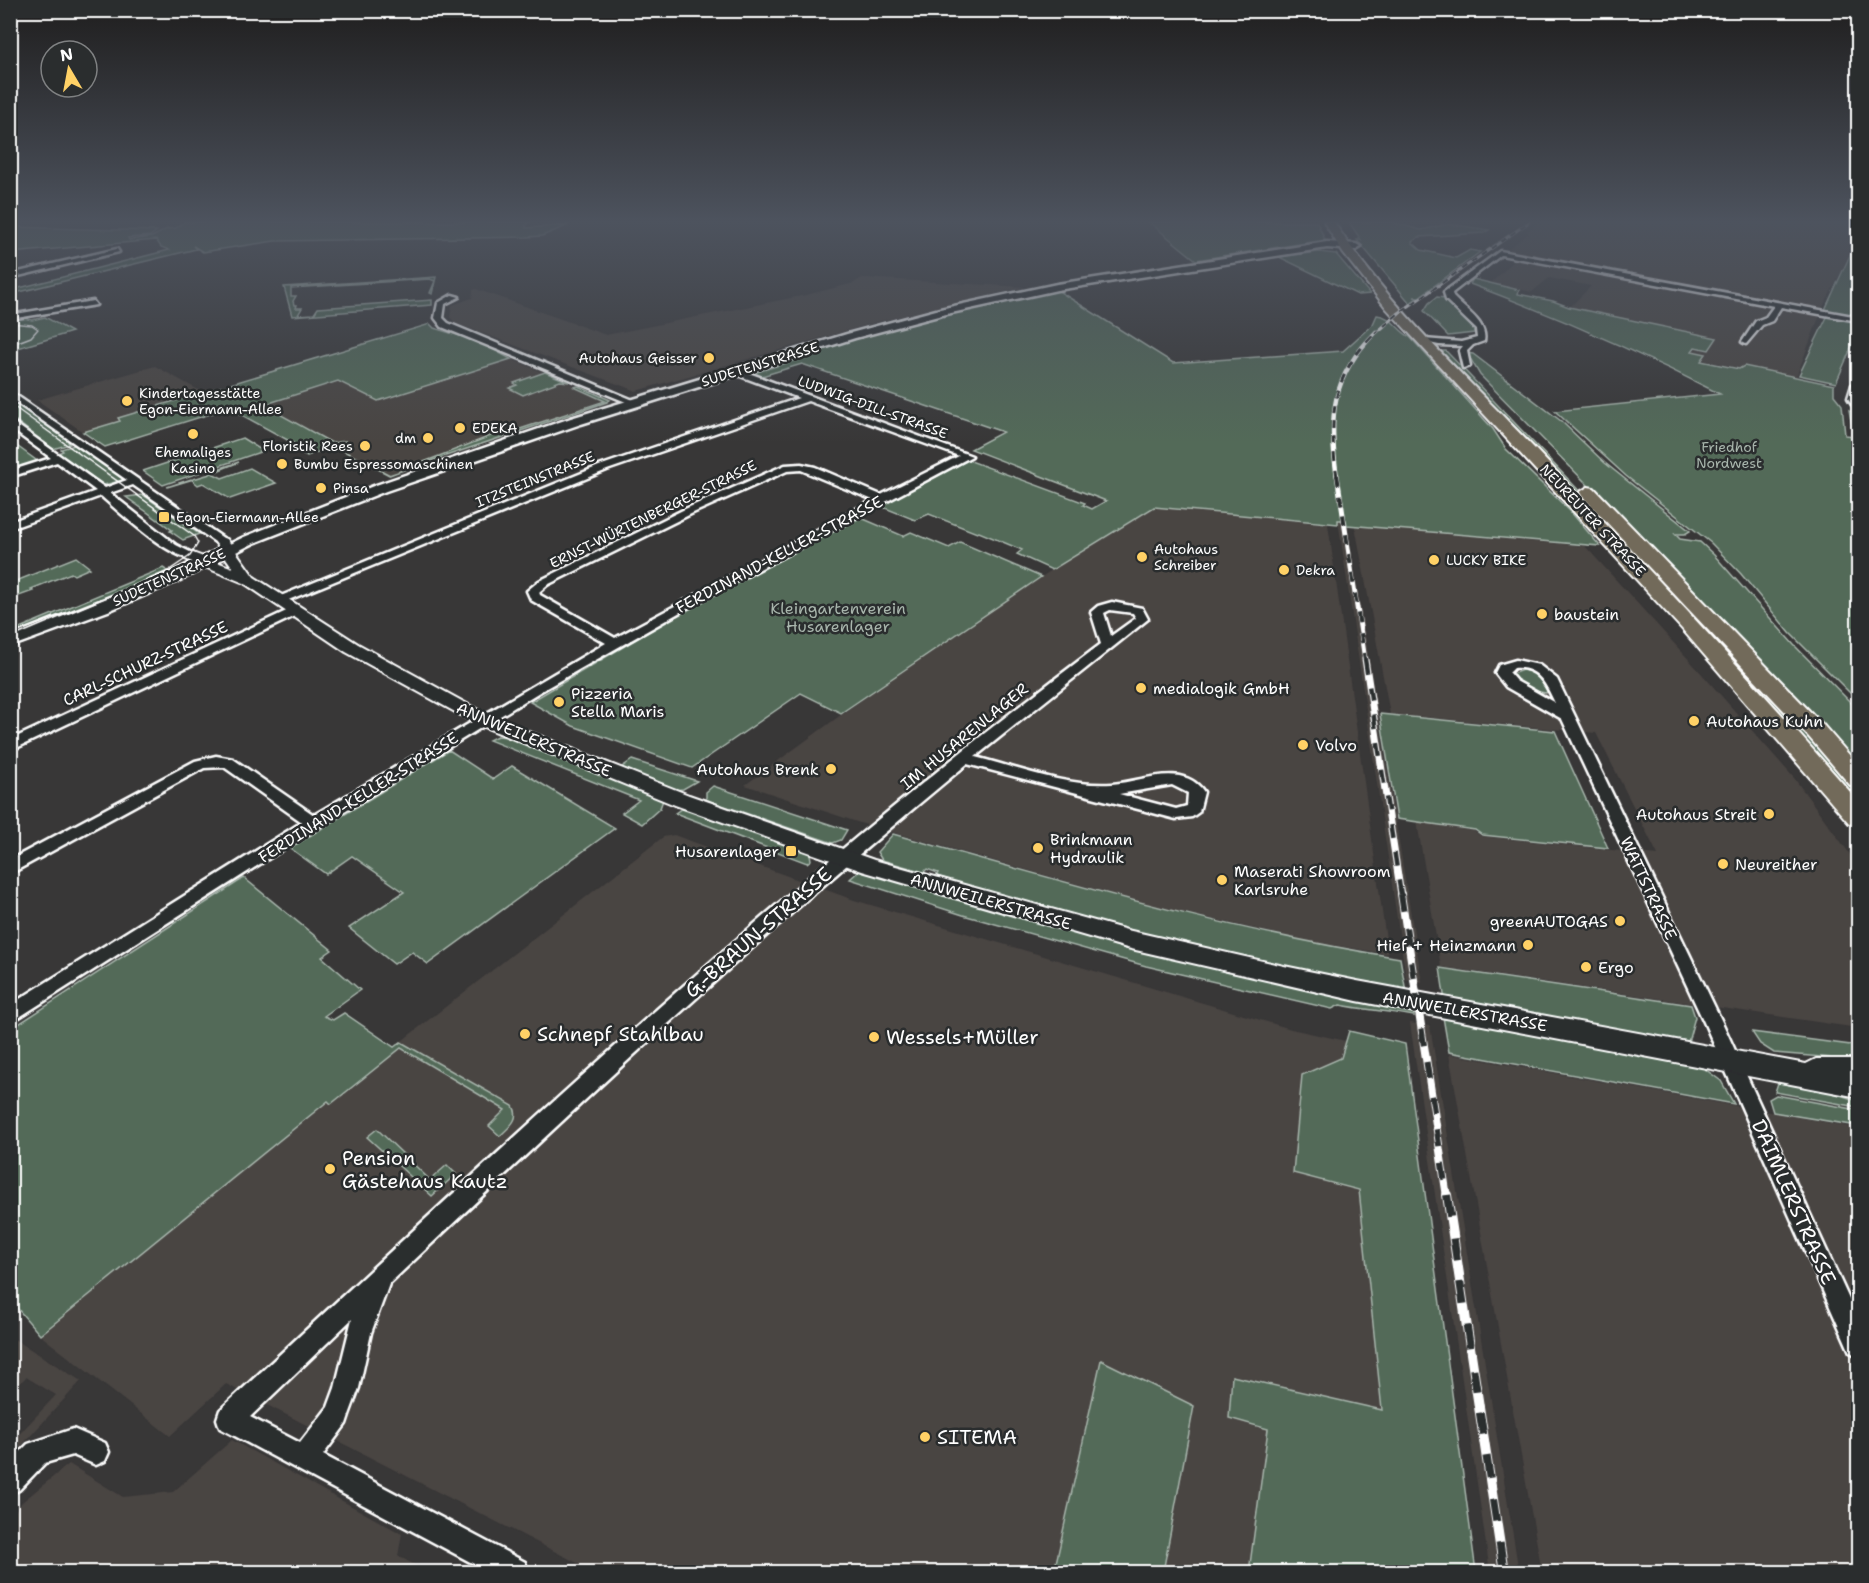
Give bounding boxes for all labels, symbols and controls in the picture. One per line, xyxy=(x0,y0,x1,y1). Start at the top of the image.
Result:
north arrow xyxy=(39,39,99,99)
text: N xyxy=(58,43,75,66)
street label: SUDETENSTRASSE xyxy=(699,337,821,390)
place label: Autohaus Geisser xyxy=(579,349,697,367)
marker: Autohaus Geisser xyxy=(702,351,716,365)
street label: LUDWIG-DILL-STRASSE xyxy=(796,372,951,443)
place label: Kindertagesstätte Egon-Eiermann-Allee xyxy=(139,384,282,418)
marker: Kindertagesstätte Egon-Eiermann-Allee xyxy=(120,394,134,408)
place label: EDEKA xyxy=(472,419,518,437)
marker: EDEKA xyxy=(453,421,467,435)
marker: Ehemaliges Kasino xyxy=(186,427,200,441)
place label: dm xyxy=(395,429,416,447)
marker: dm xyxy=(421,431,435,445)
place label: Floristik Rees xyxy=(262,437,353,455)
park label: Friedhof Nordwest xyxy=(1696,438,1762,472)
marker: Floristik Rees xyxy=(358,439,372,453)
place label: Ehemaliges Kasino xyxy=(155,443,231,477)
street label: ITZSTEINSTRASSE xyxy=(473,447,597,511)
place label: Bumbu Espressomaschinen xyxy=(294,455,474,473)
street label: ERNST-WÜRTENBERGER-STRASSE xyxy=(547,456,760,572)
marker: Bumbu Espressomaschinen xyxy=(275,457,289,471)
street label: NEUREUTER STRASSE xyxy=(1536,460,1650,580)
place label: Pinsa xyxy=(333,479,369,497)
marker: Pinsa xyxy=(314,481,328,495)
street label: FERDINAND-KELLER-STRASSE xyxy=(672,491,886,618)
place label: Egon-Eiermann-Allee xyxy=(176,508,319,526)
marker: Egon-Eiermann-Allee xyxy=(157,510,171,524)
place label: Autohaus Schreiber xyxy=(1154,540,1218,574)
street label: SUDETENSTRASSE xyxy=(110,544,229,610)
marker: Autohaus Schreiber xyxy=(1135,550,1149,564)
place label: LUCKY BIKE xyxy=(1446,551,1527,569)
marker: LUCKY BIKE xyxy=(1427,553,1441,567)
place label: Dekra xyxy=(1296,561,1335,579)
marker: Dekra xyxy=(1277,563,1291,577)
park label: Kleingartenverein Husarenlager xyxy=(770,598,906,637)
place label: baustein xyxy=(1554,604,1619,625)
marker: baustein xyxy=(1535,607,1549,621)
street label: CARL-SCHURZ-STRASSE xyxy=(59,616,231,711)
street label: IM HUSARENLAGER xyxy=(896,678,1032,794)
place label: medialogik GmbH xyxy=(1153,678,1290,699)
marker: medialogik GmbH xyxy=(1134,681,1148,695)
place label: Pizzeria Stella Maris xyxy=(571,683,664,722)
marker: Pizzeria Stella Maris xyxy=(552,695,566,709)
street label: ANNWEILERSTRASSE xyxy=(453,697,615,782)
place label: Autohaus Kuhn xyxy=(1706,711,1823,732)
marker: Autohaus Kuhn xyxy=(1687,714,1701,728)
street label: FERDINAND-KELLER-STRASSE xyxy=(255,727,462,868)
place label: Volvo xyxy=(1315,735,1357,756)
marker: Volvo xyxy=(1296,738,1310,752)
place label: Autohaus Brenk xyxy=(696,759,819,780)
marker: Autohaus Brenk xyxy=(824,762,838,776)
place label: Autohaus Streit xyxy=(1636,804,1757,825)
marker: Autohaus Streit xyxy=(1762,807,1776,821)
place label: Brinkmann Hydraulik xyxy=(1050,829,1133,868)
street label: WATTSTRASSE xyxy=(1615,833,1682,943)
place label: Husarenlager xyxy=(675,841,779,862)
marker: Brinkmann Hydraulik xyxy=(1031,841,1045,855)
marker: Husarenlager xyxy=(784,844,798,858)
place label: Neureither xyxy=(1735,854,1818,875)
marker: Neureither xyxy=(1716,857,1730,871)
street label: G.-BRAUN-STRASSE xyxy=(679,861,837,1003)
place label: Maserati Showroom Karlsruhe xyxy=(1234,861,1391,900)
street label: ANNWEILERSTRASSE xyxy=(908,868,1074,935)
marker: Maserati Showroom Karlsruhe xyxy=(1215,873,1229,887)
place label: greenAUTOGAS xyxy=(1490,911,1608,932)
marker: greenAUTOGAS xyxy=(1613,914,1627,928)
place label: Hief + Heinzmann xyxy=(1377,935,1516,956)
marker: Hief + Heinzmann xyxy=(1521,938,1535,952)
place label: Ergo xyxy=(1598,957,1634,978)
marker: Ergo xyxy=(1579,960,1593,974)
street label: ANNWEILERSTRASSE xyxy=(1381,987,1549,1036)
place label: Schnepf Stahlbau xyxy=(537,1021,704,1047)
place label: Wessels+Müller xyxy=(886,1024,1039,1050)
marker: Schnepf Stahlbau xyxy=(518,1027,532,1041)
marker: Wessels+Müller xyxy=(867,1030,881,1044)
street label: DAIMLERSTRASSE xyxy=(1746,1115,1842,1289)
place label: Pension Gästehaus Kautz xyxy=(342,1145,508,1194)
marker: Pension Gästehaus Kautz xyxy=(323,1162,337,1176)
place label: SITEMA xyxy=(937,1424,1017,1450)
marker: SITEMA xyxy=(918,1430,932,1444)

